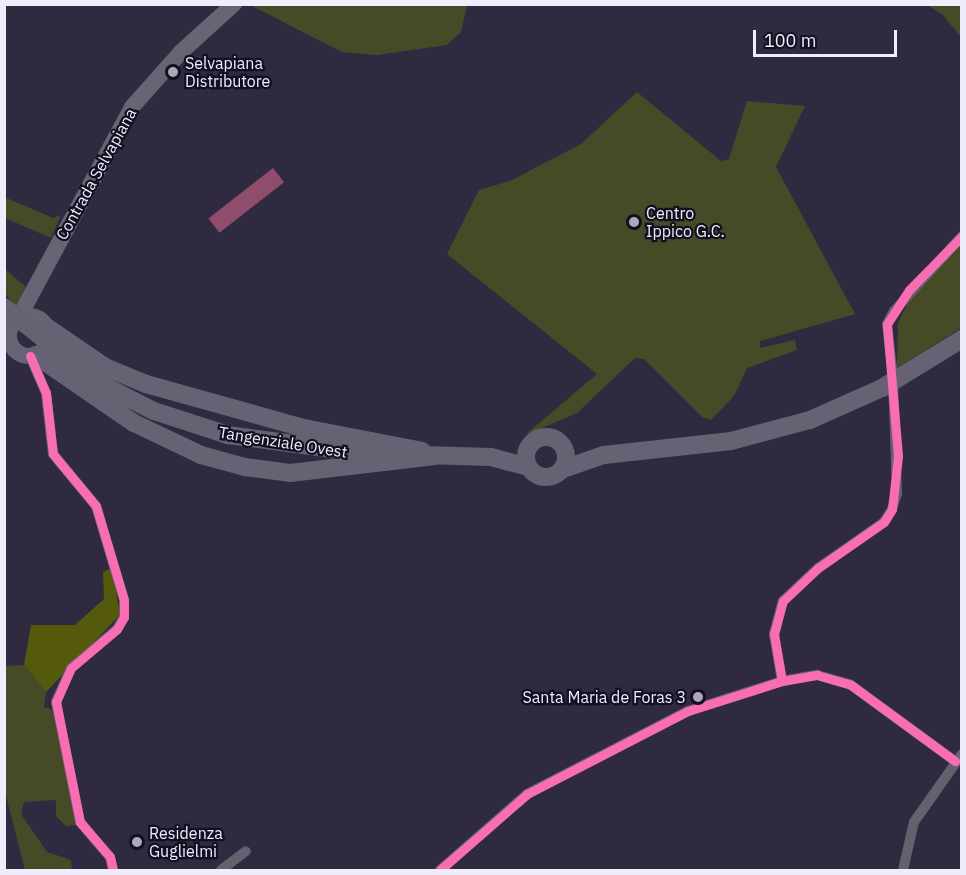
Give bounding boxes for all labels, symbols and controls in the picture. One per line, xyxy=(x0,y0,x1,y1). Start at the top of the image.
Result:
scale bar xyxy=(756,18,900,56)
text: 100 m xyxy=(764,29,816,52)
place label: Selvapiana Distributore xyxy=(185,53,270,91)
marker: Selvapiana Distributore xyxy=(166,65,180,79)
street label: Contrada Selvapiana xyxy=(52,105,140,243)
place label: Centro Ippico G.C. xyxy=(646,203,725,241)
marker: Centro Ippico G.C. xyxy=(627,215,641,229)
street label: Tangenziale Ovest xyxy=(217,422,349,462)
place label: Santa Maria de Foras 3 xyxy=(523,687,686,707)
marker: Santa Maria de Foras 3 xyxy=(691,690,705,704)
place label: Residenza Guglielmi xyxy=(149,823,223,861)
marker: Residenza Guglielmi xyxy=(130,835,144,849)

